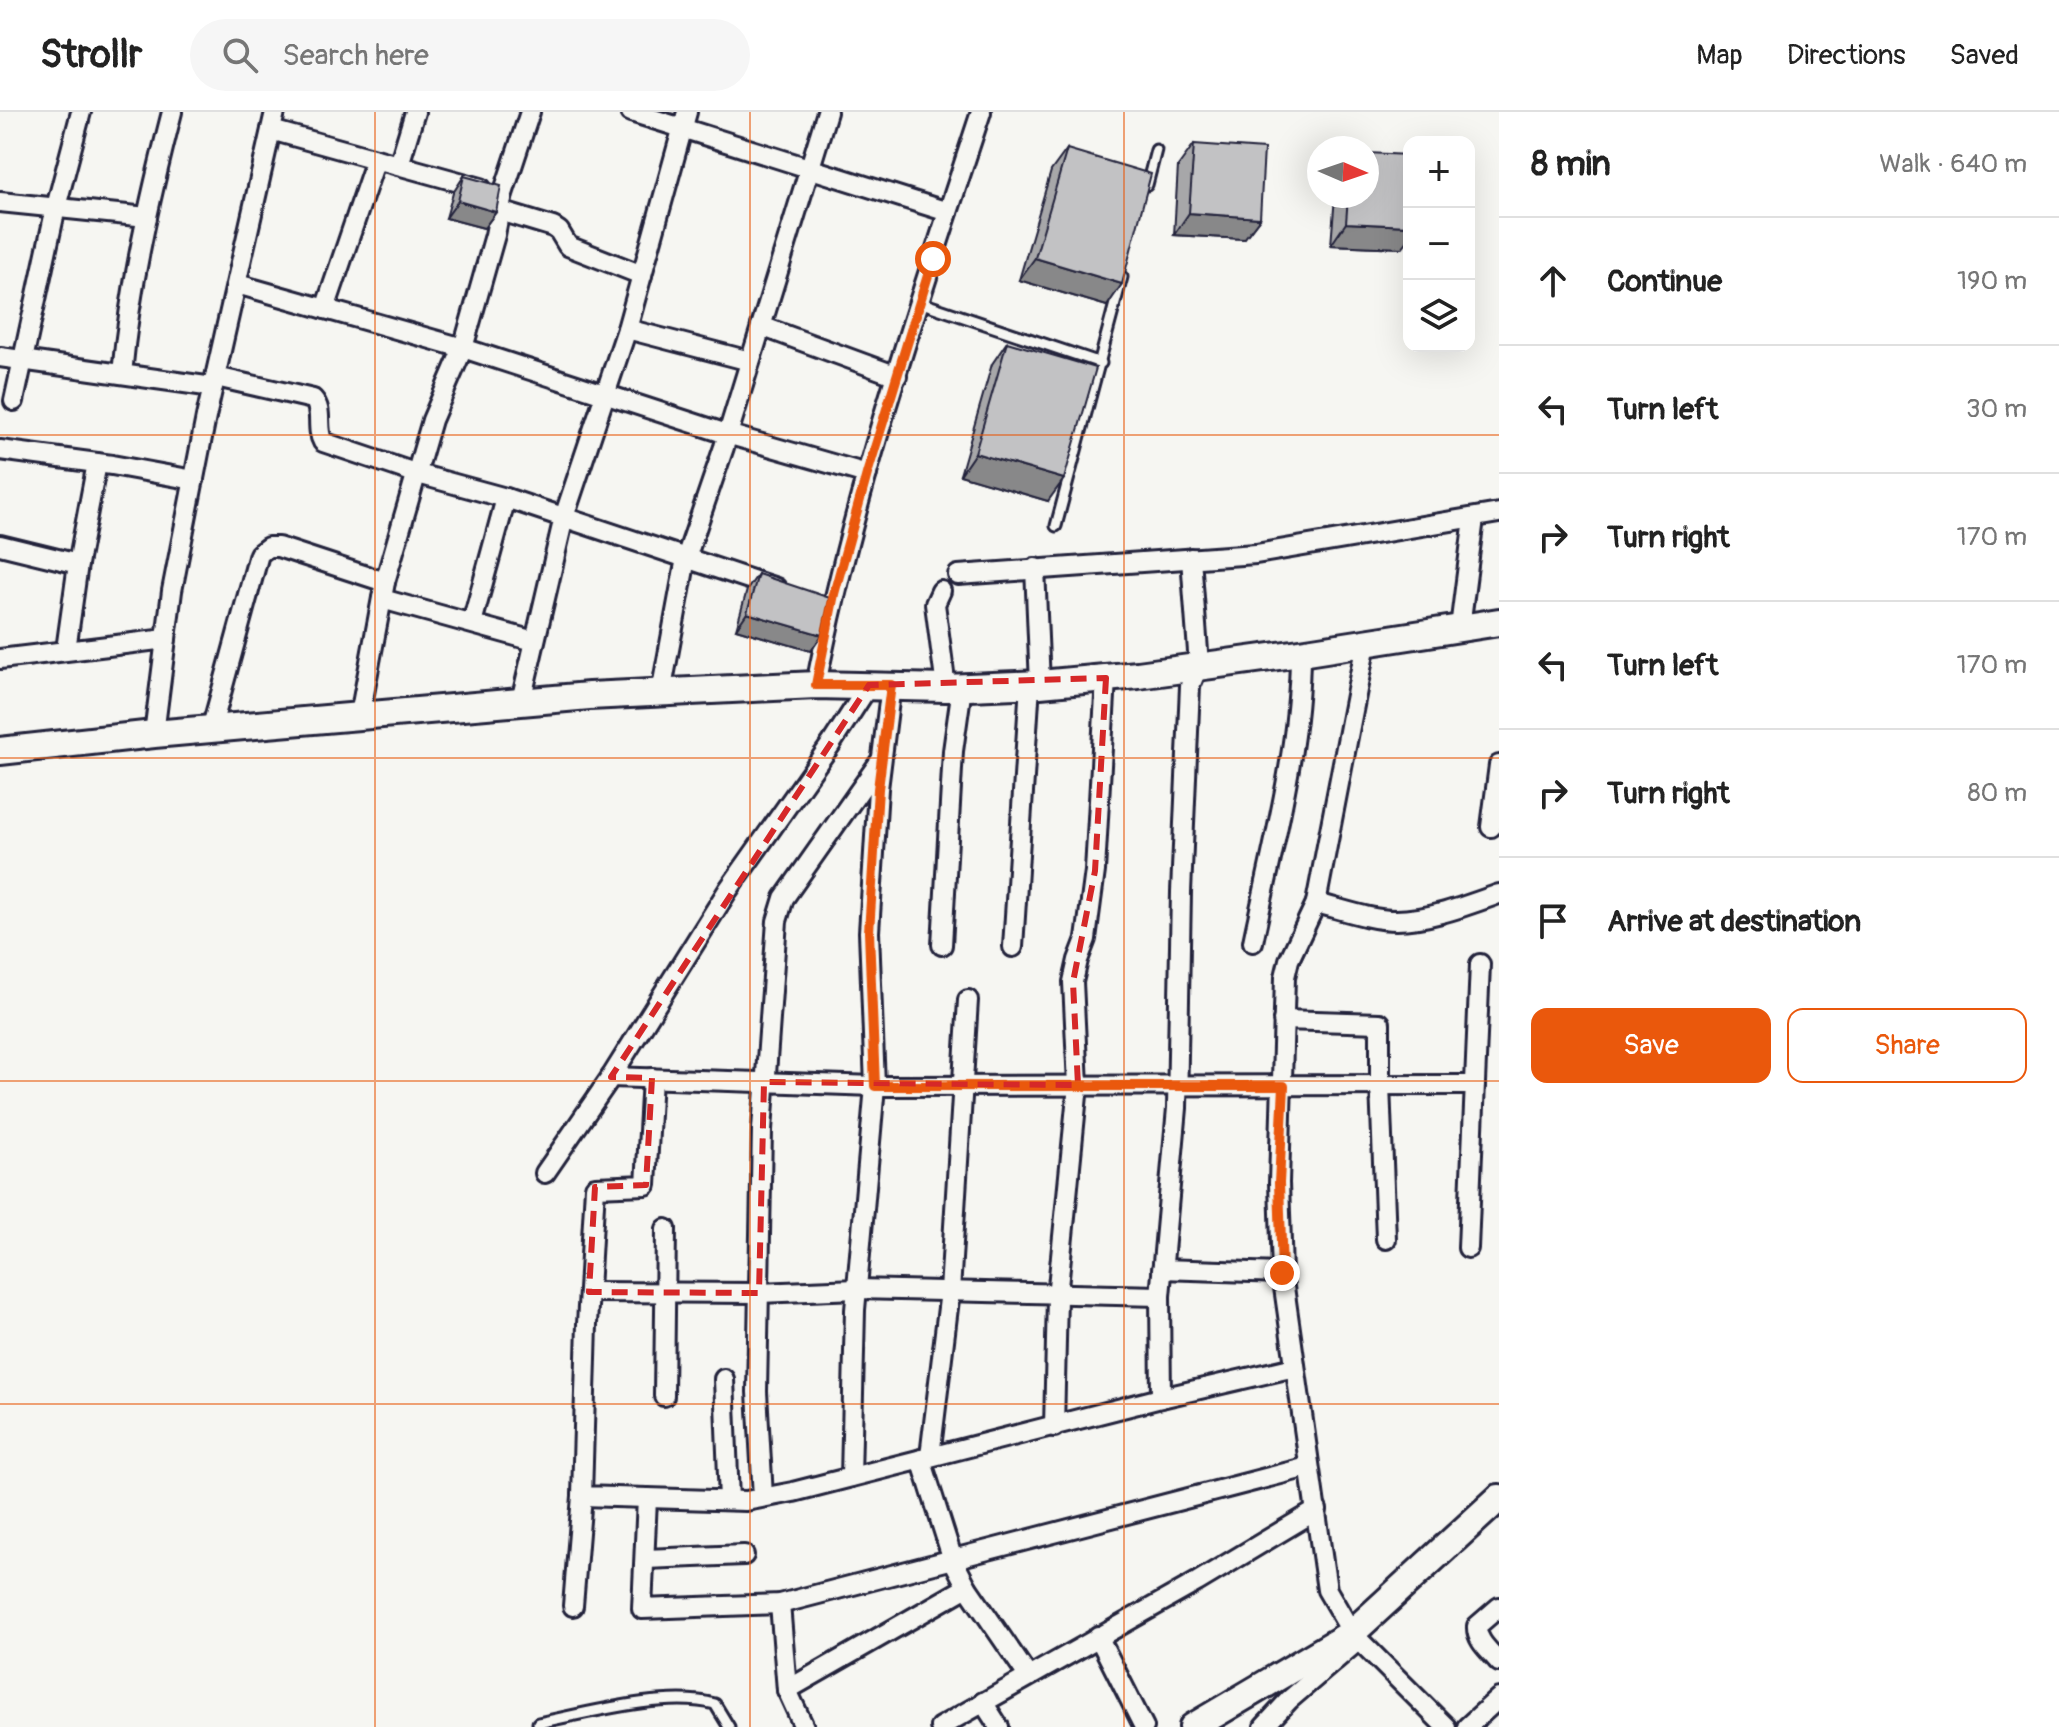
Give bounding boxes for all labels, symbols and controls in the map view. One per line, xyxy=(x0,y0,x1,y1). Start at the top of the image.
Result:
search box xyxy=(190,19,750,91)
text: Strollr xyxy=(40,31,142,79)
icon: search xyxy=(218,33,262,77)
text: Search here xyxy=(282,37,429,74)
text: Map xyxy=(1696,38,1743,73)
text: Directions xyxy=(1787,38,1906,73)
text: Saved xyxy=(1950,38,2019,73)
north arrow xyxy=(1307,136,1379,208)
map controls xyxy=(1403,136,1475,352)
button: + xyxy=(1403,136,1475,208)
text: 8 min xyxy=(1531,143,1611,186)
text: Walk · 640 m xyxy=(1879,148,2027,180)
button: − xyxy=(1403,208,1475,280)
route start xyxy=(915,241,951,277)
icon: ahead xyxy=(1531,259,1575,303)
text: Continue xyxy=(1607,263,1722,300)
text: 190 m xyxy=(1957,265,2027,297)
button: layers xyxy=(1403,280,1475,352)
icon: left xyxy=(1531,387,1575,431)
text: Turn left xyxy=(1607,391,1718,428)
text: 30 m xyxy=(1966,393,2027,425)
icon: right xyxy=(1531,515,1575,559)
text: Turn right xyxy=(1607,519,1730,556)
text: 170 m xyxy=(1957,521,2027,553)
icon: left xyxy=(1531,643,1575,687)
text: Turn left xyxy=(1607,647,1718,684)
text: 170 m xyxy=(1957,649,2027,681)
icon: right xyxy=(1531,771,1575,815)
text: Turn right xyxy=(1607,775,1730,812)
text: 80 m xyxy=(1967,777,2027,809)
icon: arrive xyxy=(1531,899,1575,943)
text: Arrive at destination xyxy=(1607,903,1861,940)
button: Save xyxy=(1531,1008,1771,1083)
button: Share xyxy=(1787,1008,2027,1083)
route end xyxy=(1264,1255,1300,1291)

